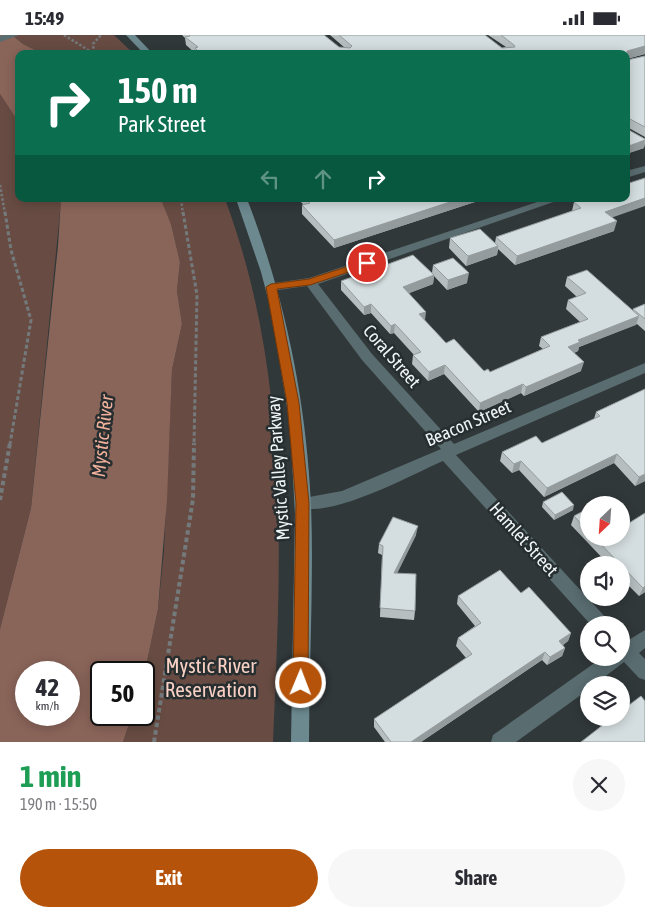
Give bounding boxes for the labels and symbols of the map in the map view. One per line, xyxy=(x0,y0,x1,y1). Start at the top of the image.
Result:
pin xyxy=(346,242,388,284)
street label: Coral Street xyxy=(359,320,425,392)
water label: Mystic River xyxy=(87,392,117,478)
street label: Mystic Valley Parkway xyxy=(262,395,294,541)
street label: Beacon Street xyxy=(422,396,514,450)
north arrow xyxy=(580,496,630,546)
street label: Hamlet Street xyxy=(486,498,562,580)
park label: Mystic River Reservation xyxy=(165,653,257,701)
position arrow xyxy=(274,656,326,708)
speed limit sign: 50 xyxy=(90,661,155,726)

